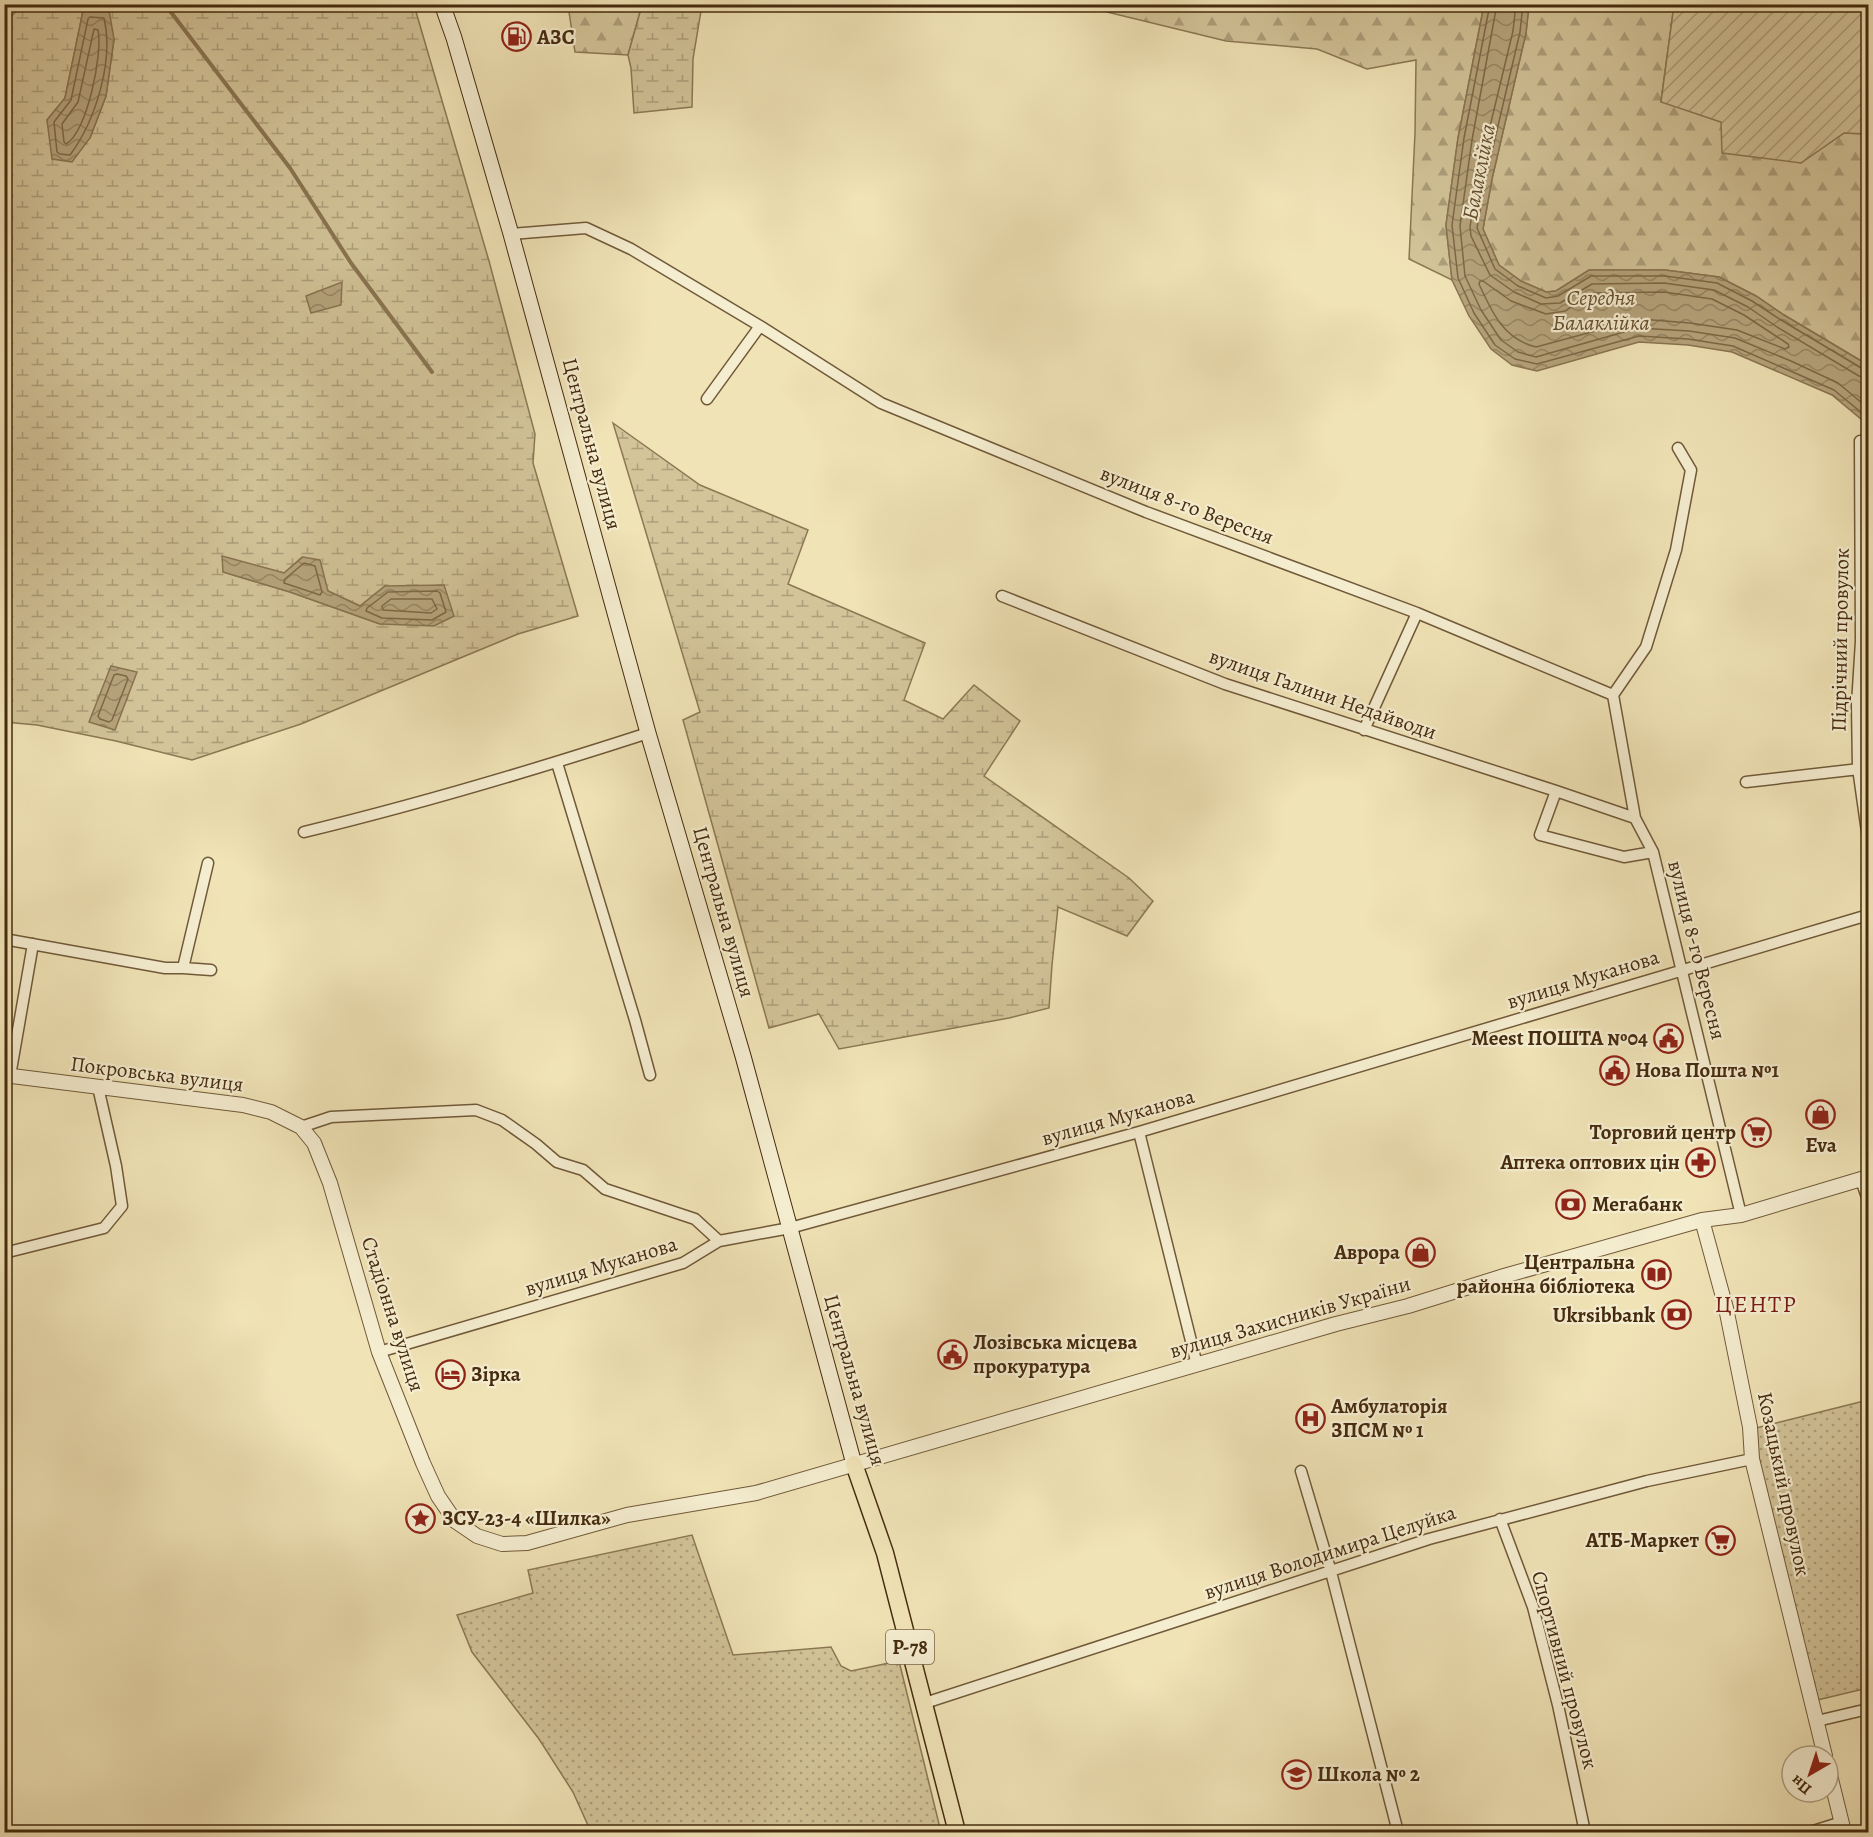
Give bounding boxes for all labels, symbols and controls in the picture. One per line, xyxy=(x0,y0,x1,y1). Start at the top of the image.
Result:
fuel station icon: АЗС xyxy=(500,21,532,53)
place label: АЗС xyxy=(536,23,575,51)
water label: Балаклійка xyxy=(1455,121,1503,223)
water label: Середня Балаклійка xyxy=(1552,283,1650,338)
street label: Центральна вулиця xyxy=(556,355,628,533)
street label: вулиця 8-го Вересня xyxy=(1096,459,1278,551)
street label: Підрічний провулок xyxy=(1824,548,1856,732)
street label: вулиця Галини Недайводи xyxy=(1205,642,1441,746)
street label: Центральна вулиця xyxy=(686,823,762,1001)
street label: вулиця 8-го Вересня xyxy=(1661,857,1733,1043)
street label: вулиця Муканова xyxy=(1503,942,1663,1015)
public building icon: Meest ПОШТА №04 xyxy=(1653,1022,1685,1054)
place label: Meest ПОШТА №04 xyxy=(1471,1024,1648,1052)
street label: Покровська вулиця xyxy=(69,1049,245,1099)
public building icon: Нова Пошта №1 xyxy=(1598,1054,1630,1086)
place label: Нова Пошта №1 xyxy=(1635,1056,1779,1084)
street label: вулиця Муканова xyxy=(1038,1082,1198,1152)
shop icon: Eva xyxy=(1805,1098,1837,1130)
supermarket icon: Торговий центр xyxy=(1741,1116,1773,1148)
place label: Торговий центр xyxy=(1590,1118,1736,1146)
place label: Eva xyxy=(1805,1131,1838,1159)
pharmacy icon: Аптека оптових цін xyxy=(1685,1146,1717,1178)
place label: Аптека оптових цін xyxy=(1499,1148,1680,1176)
bank icon: Мегабанк xyxy=(1555,1188,1587,1220)
place label: Мегабанк xyxy=(1592,1190,1683,1218)
street label: вулиця Муканова xyxy=(521,1229,681,1302)
street label: Стадіонна вулиця xyxy=(355,1233,431,1395)
shop icon: Аврора xyxy=(1405,1236,1437,1268)
place label: Аврора xyxy=(1333,1238,1400,1266)
place label: Центральна районна бібліотека xyxy=(1456,1248,1635,1300)
library icon: Центральна районна бібліотека xyxy=(1640,1258,1672,1290)
street label: вулиця Захисників України xyxy=(1166,1269,1414,1365)
district label: ЦЕНТР xyxy=(1715,1288,1797,1320)
street label: Центральна вулиця xyxy=(817,1291,893,1469)
bank icon: Ukrsibbank xyxy=(1660,1299,1692,1331)
place label: Ukrsibbank xyxy=(1553,1301,1655,1329)
place label: Лозівська місцева прокуратура xyxy=(973,1328,1137,1380)
public building icon: Лозівська місцева прокуратура xyxy=(936,1338,968,1370)
hotel icon: Зірка xyxy=(434,1358,466,1390)
place label: Зірка xyxy=(471,1360,521,1388)
street label: Козацький провулок xyxy=(1751,1389,1817,1579)
place label: Амбулаторія ЗПСМ № 1 xyxy=(1330,1392,1448,1444)
hospital icon: Амбулаторія ЗПСМ № 1 xyxy=(1294,1402,1326,1434)
street label: вулиця Володимира Целуйка xyxy=(1201,1498,1460,1606)
place icon: ЗСУ-23-4 «Шилка» xyxy=(405,1502,437,1534)
place label: ЗСУ-23-4 «Шилка» xyxy=(442,1504,611,1532)
supermarket icon: АТБ-Маркет xyxy=(1704,1524,1736,1556)
place label: АТБ-Маркет xyxy=(1585,1526,1699,1554)
street label: Спортивний провулок xyxy=(1525,1568,1605,1772)
road number: Р-78 xyxy=(886,1630,934,1664)
north arrow xyxy=(1780,1744,1840,1804)
school or university icon: Школа № 2 xyxy=(1280,1758,1312,1790)
place label: Школа № 2 xyxy=(1317,1760,1420,1788)
text: Пн xyxy=(1786,1770,1816,1800)

